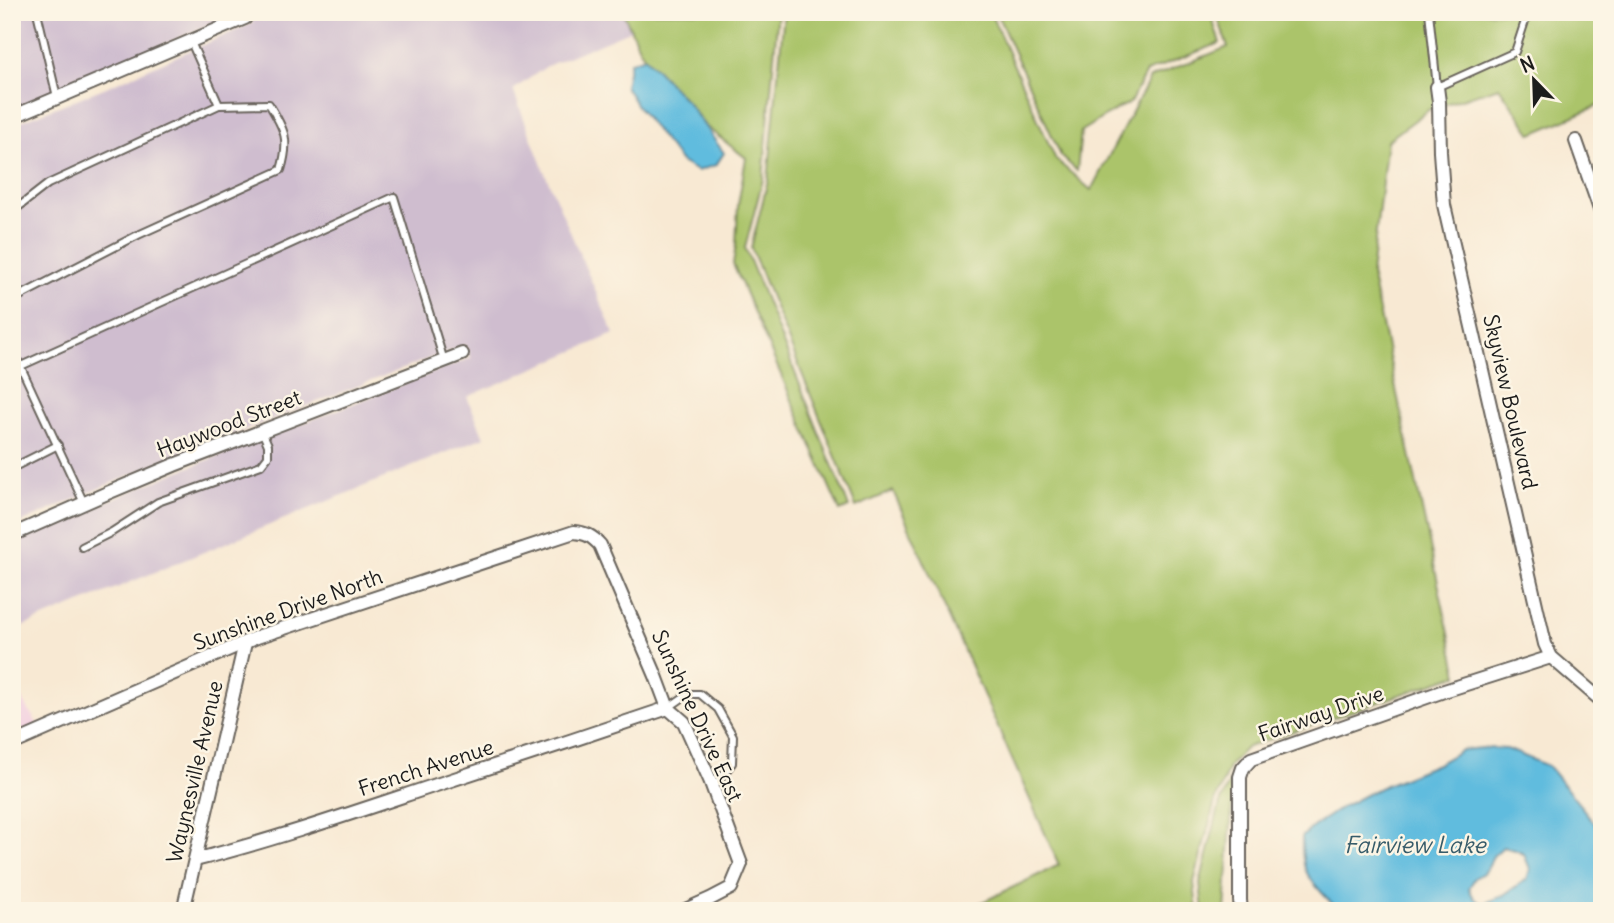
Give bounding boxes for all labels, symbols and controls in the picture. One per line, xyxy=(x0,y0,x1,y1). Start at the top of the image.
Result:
north arrow xyxy=(1498,46,1568,116)
text: N xyxy=(1517,51,1538,78)
street label: Skyview Boulevard xyxy=(1477,312,1544,492)
street label: Haywood Street xyxy=(153,384,305,463)
street label: Sunshine Drive North xyxy=(189,563,386,656)
street label: Sunshine Drive East xyxy=(646,626,749,806)
street label: Waynesville Avenue xyxy=(160,678,229,866)
street label: Fairway Drive xyxy=(1254,679,1387,748)
street label: French Avenue xyxy=(355,733,497,802)
water label: Fairview Lake xyxy=(1344,830,1487,859)

